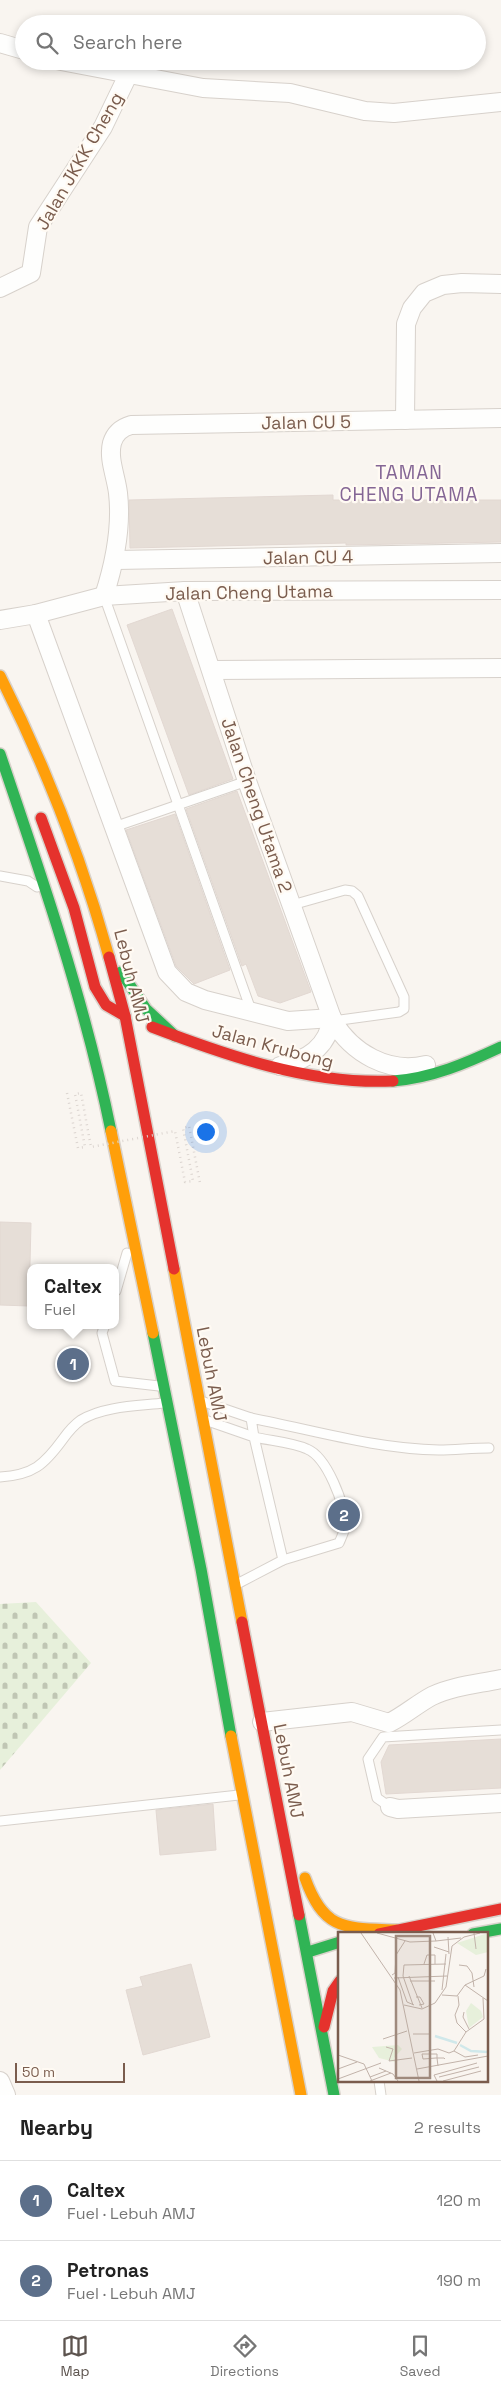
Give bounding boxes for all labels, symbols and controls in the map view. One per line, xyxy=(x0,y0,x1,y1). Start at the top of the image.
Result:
search box xyxy=(15,15,486,70)
icon: search xyxy=(33,29,61,57)
text: Search here xyxy=(73,30,183,55)
street label: Jalan JKKK Cheng xyxy=(30,88,128,234)
street label: Jalan CU 5 xyxy=(261,410,351,434)
district label: TAMAN CHENG UTAMA xyxy=(339,460,479,507)
street label: Jalan CU 4 xyxy=(263,545,353,569)
street label: Jalan Cheng Utama xyxy=(165,579,333,605)
street label: Jalan Cheng Utama 2 xyxy=(216,715,298,895)
street label: Lebuh AMJ xyxy=(109,927,155,1025)
street label: Jalan Krubong xyxy=(210,1019,336,1073)
your location xyxy=(193,1119,219,1145)
popup xyxy=(27,1264,119,1329)
text: Caltex xyxy=(44,1274,102,1299)
text: Fuel xyxy=(44,1299,76,1320)
street label: Lebuh AMJ xyxy=(192,1325,232,1423)
pin: 1 xyxy=(57,1345,89,1383)
pin: 2 xyxy=(328,1496,360,1534)
street label: Lebuh AMJ xyxy=(269,1722,309,1820)
inset map xyxy=(338,1932,488,2082)
scale bar xyxy=(15,2060,125,2083)
text: 50 m xyxy=(22,2063,55,2081)
text: Nearby xyxy=(20,2114,93,2141)
text: 2 results xyxy=(414,2117,481,2138)
text: Caltex xyxy=(67,2178,125,2203)
text: 1 xyxy=(32,2190,40,2211)
text: 120 m xyxy=(437,2190,481,2211)
text: Fuel · Lebuh AMJ xyxy=(67,2203,195,2224)
text: Petronas xyxy=(67,2258,149,2283)
text: 2 xyxy=(31,2270,41,2291)
text: 190 m xyxy=(436,2270,481,2291)
text: Fuel · Lebuh AMJ xyxy=(67,2283,195,2304)
tab: Map xyxy=(60,2332,90,2380)
tab: Directions xyxy=(210,2332,279,2380)
tab: Saved xyxy=(400,2332,441,2380)

